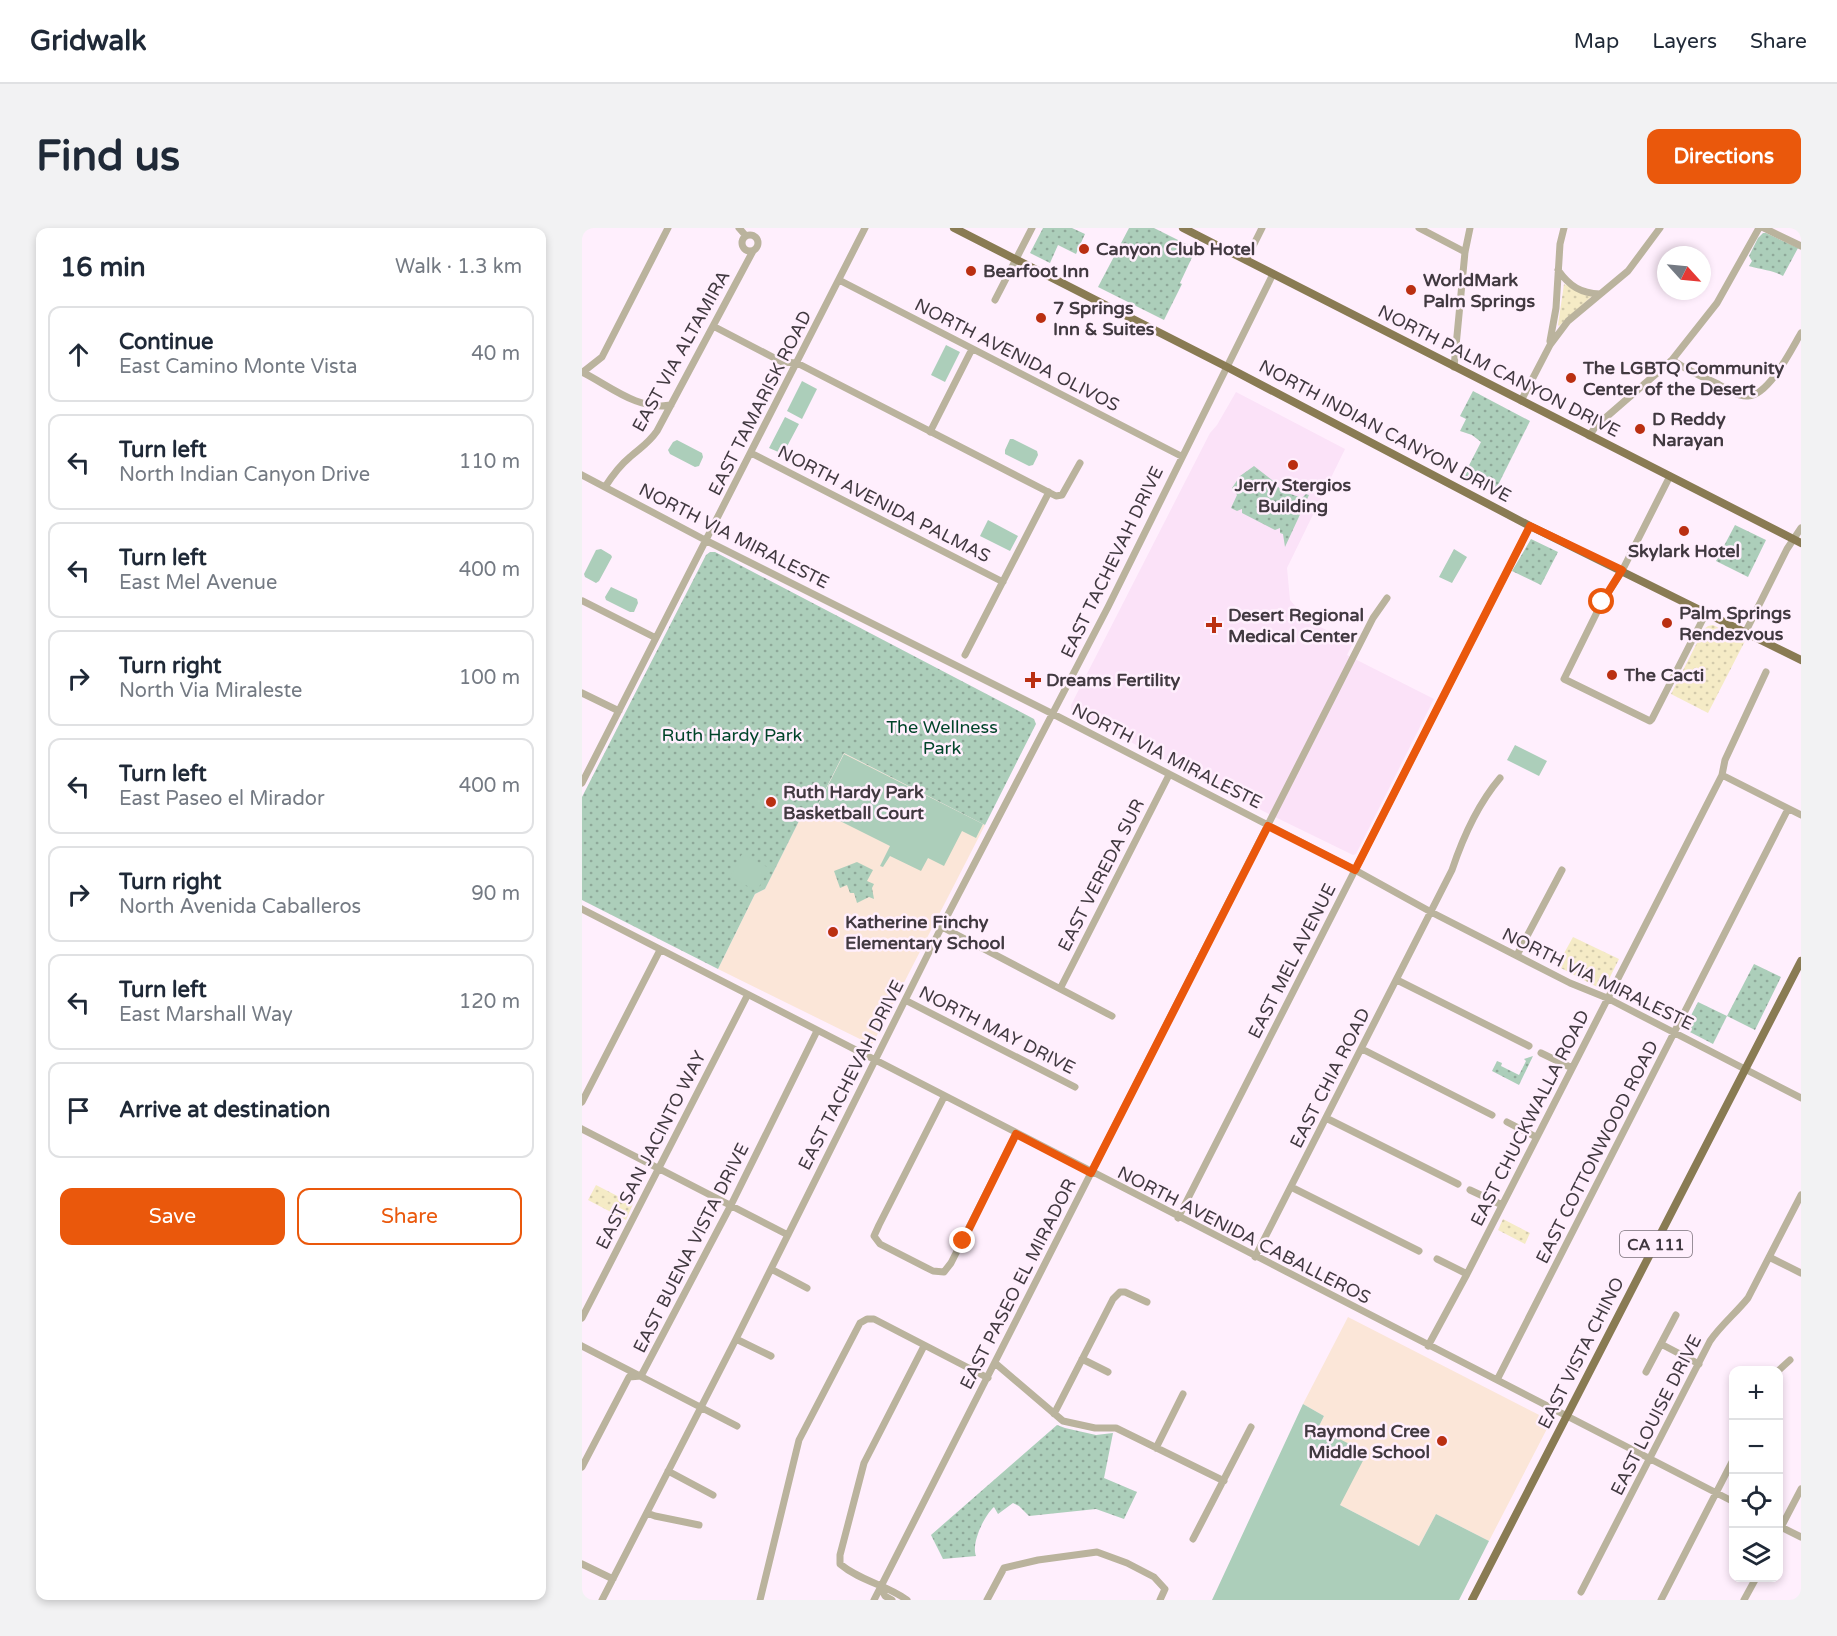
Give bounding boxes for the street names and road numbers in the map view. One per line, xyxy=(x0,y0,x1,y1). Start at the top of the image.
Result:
street label: EAST VIA ALTAMIRA xyxy=(627,266,735,436)
street label: NORTH AVENIDA OLIVOS xyxy=(911,294,1123,416)
street label: NORTH PALM CANYON DRIVE xyxy=(1374,300,1624,442)
street label: EAST TAMARISK ROAD xyxy=(704,307,816,499)
street label: NORTH INDIAN CANYON DRIVE xyxy=(1255,355,1515,507)
street label: NORTH AVENIDA PALMAS xyxy=(774,441,994,567)
street label: EAST TACHEVAH DRIVE xyxy=(1056,463,1168,661)
street label: NORTH VIA MIRALESTE xyxy=(635,478,833,594)
street label: NORTH VIA MIRALESTE xyxy=(1068,698,1266,814)
street label: EAST VEREDA SUR xyxy=(1053,795,1149,955)
street label: EAST MEL AVENUE xyxy=(1243,880,1341,1042)
street label: NORTH VIA MIRALESTE xyxy=(1499,923,1697,1035)
street label: EAST TACHEVAH DRIVE xyxy=(793,976,909,1174)
street label: NORTH MAY DRIVE xyxy=(915,981,1079,1079)
street label: EAST CHIA ROAD xyxy=(1285,1004,1375,1152)
street label: EAST CHUCKWALLA ROAD xyxy=(1466,1006,1594,1230)
street label: EAST COTTONWOOD ROAD xyxy=(1531,1037,1663,1267)
street label: EAST SAN JACINTO WAY xyxy=(591,1046,711,1253)
street label: EAST BUENA VISTA DRIVE xyxy=(628,1139,754,1357)
street label: NORTH AVENIDA CABALLEROS xyxy=(1114,1161,1374,1309)
street label: EAST PASEO EL MIRADOR xyxy=(955,1175,1081,1393)
road number: CA 111 xyxy=(1620,1231,1692,1257)
street label: EAST VISTA CHINO xyxy=(1533,1273,1629,1433)
street label: EAST LOUISE DRIVE xyxy=(1606,1331,1706,1499)

